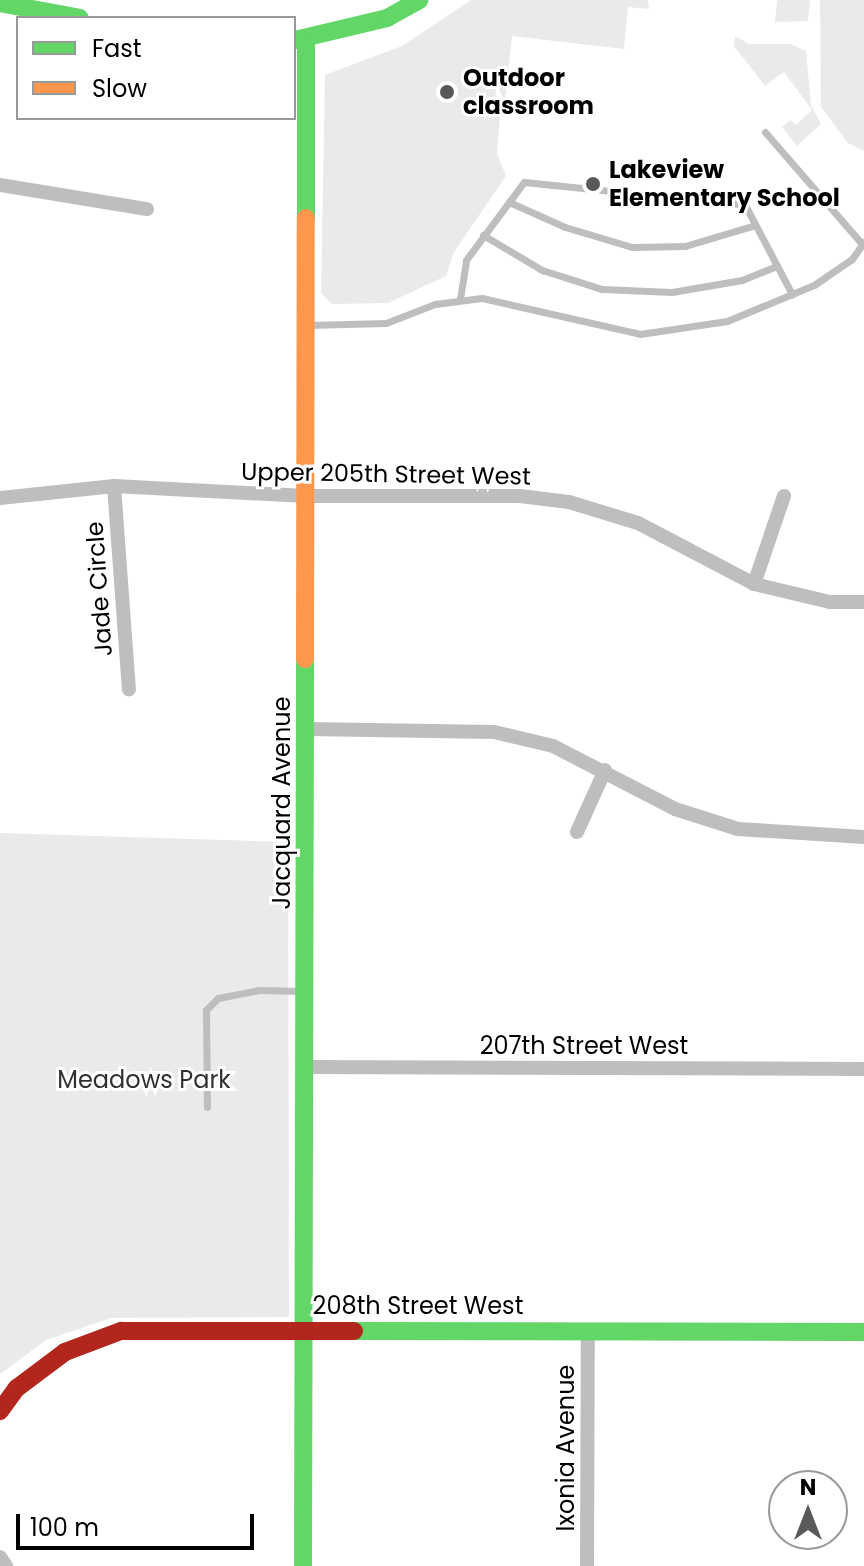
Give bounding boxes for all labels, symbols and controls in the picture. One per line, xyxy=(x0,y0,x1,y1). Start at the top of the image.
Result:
legend xyxy=(16,16,296,120)
text: Fast xyxy=(92,32,142,65)
place label: Outdoor classroom xyxy=(463,64,594,120)
text: Slow xyxy=(92,72,147,105)
marker: Outdoor classroom xyxy=(438,83,456,101)
place label: Lakeview Elementary School xyxy=(609,156,840,212)
marker: Lakeview Elementary School xyxy=(584,175,602,193)
street label: Upper 205th Street West xyxy=(241,457,531,491)
street label: Jade Circle xyxy=(80,521,118,657)
street label: Jacquard Avenue xyxy=(268,696,296,910)
street label: 207th Street West xyxy=(480,1032,688,1060)
park label: Meadows Park xyxy=(57,1066,231,1094)
street label: 208th Street West xyxy=(313,1292,523,1320)
street label: Ixonia Avenue xyxy=(552,1365,580,1531)
north arrow xyxy=(768,1470,848,1550)
text: N xyxy=(800,1472,816,1503)
scale bar xyxy=(20,1498,258,1548)
text: 100 m xyxy=(30,1511,99,1544)

